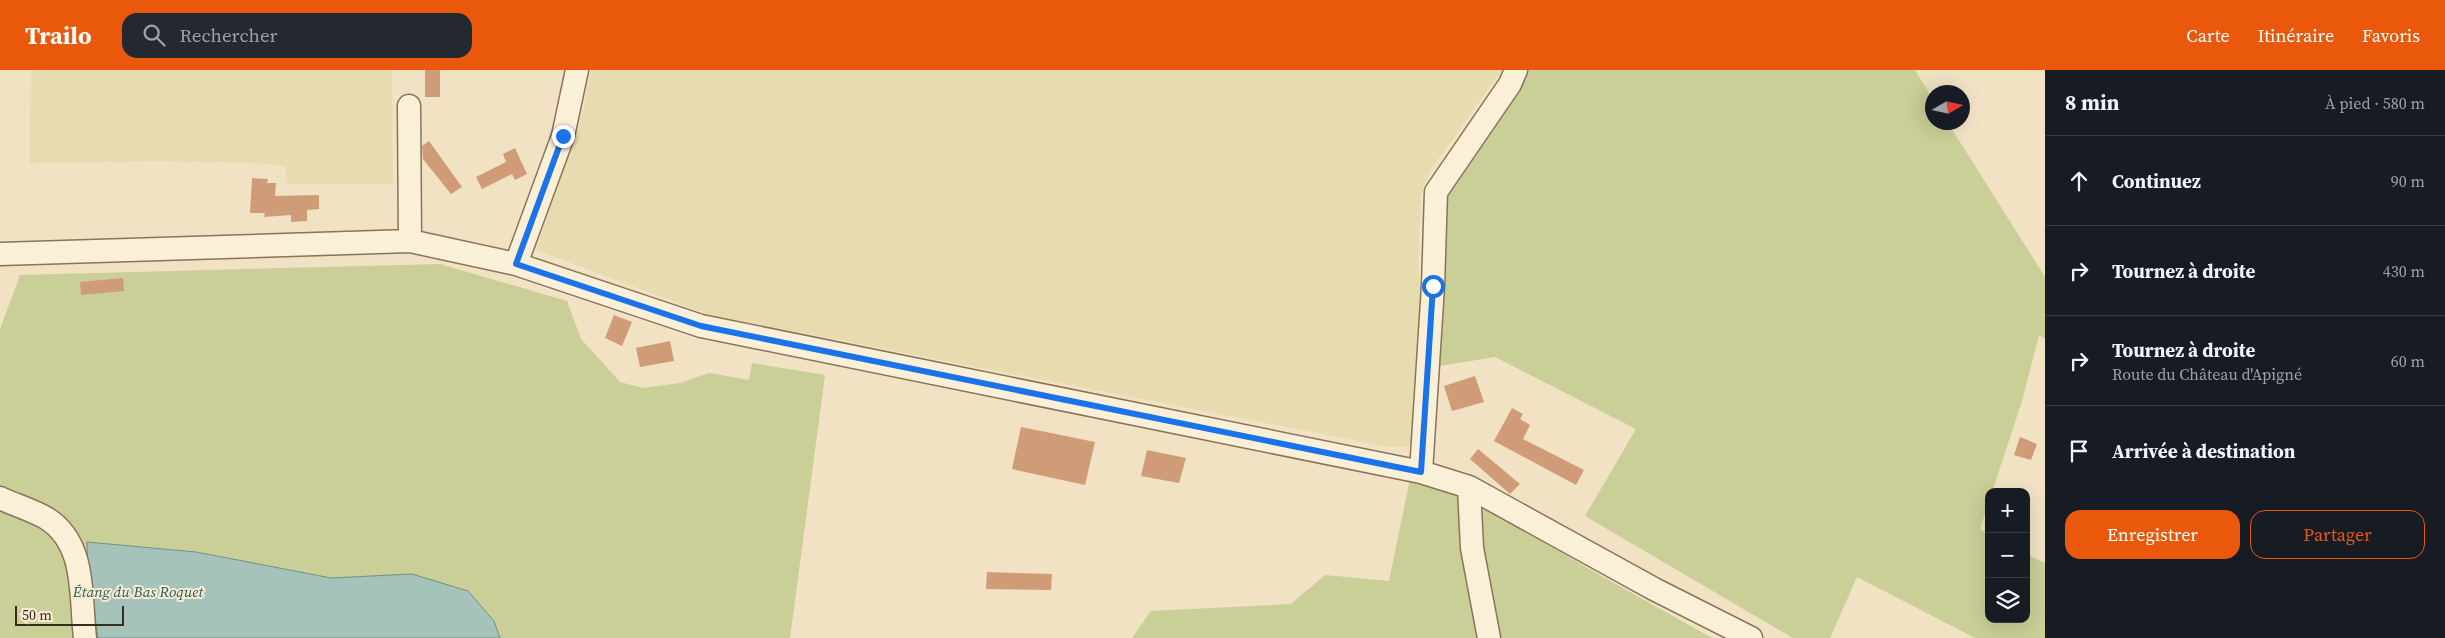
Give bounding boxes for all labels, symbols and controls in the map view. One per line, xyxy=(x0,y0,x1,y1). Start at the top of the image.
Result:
search box xyxy=(122,13,472,58)
text: Trailo xyxy=(25,19,92,52)
icon: search xyxy=(140,21,168,49)
text: Rechercher xyxy=(180,22,278,48)
text: Carte xyxy=(2186,23,2230,48)
text: Itinéraire xyxy=(2258,23,2334,48)
text: Favoris xyxy=(2362,23,2420,48)
north arrow xyxy=(1925,85,1970,130)
text: 8 min xyxy=(2065,88,2120,117)
text: À pied · 580 m xyxy=(2325,92,2425,114)
route end xyxy=(552,125,575,148)
icon: ahead xyxy=(2065,167,2093,195)
text: Continuez xyxy=(2112,168,2201,194)
text: 90 m xyxy=(2391,170,2425,192)
icon: right xyxy=(2065,257,2093,285)
text: Tournez à droite xyxy=(2112,258,2255,284)
text: 430 m xyxy=(2383,260,2425,282)
route start xyxy=(1422,275,1445,298)
text: Tournez à droite xyxy=(2112,337,2255,363)
icon: right xyxy=(2065,347,2093,375)
text: 60 m xyxy=(2391,350,2425,372)
text: Route du Château d'Apigné xyxy=(2112,363,2302,385)
icon: arrive xyxy=(2065,437,2093,465)
text: Arrivée à destination xyxy=(2112,438,2295,464)
map controls xyxy=(1985,488,2030,623)
button: + xyxy=(1985,488,2030,533)
button: Enregistrer xyxy=(2065,510,2240,559)
button: Partager xyxy=(2250,510,2425,559)
button: − xyxy=(1985,533,2030,578)
button: layers xyxy=(1985,578,2030,623)
water label: Étang du Bas Roquet xyxy=(72,581,204,602)
scale bar xyxy=(15,603,124,626)
text: 50 m xyxy=(22,605,52,625)

